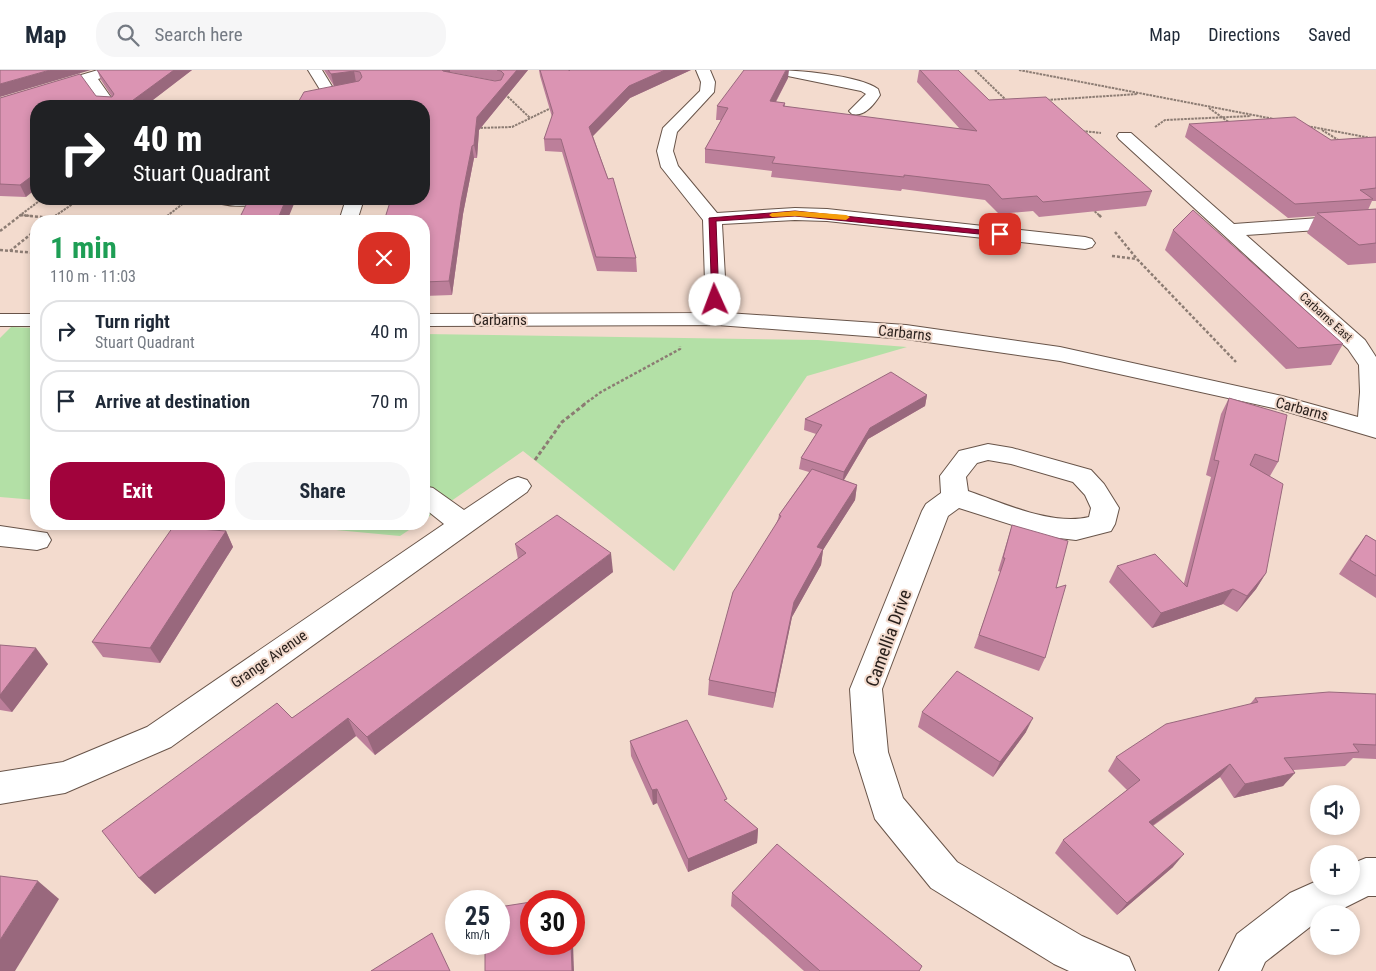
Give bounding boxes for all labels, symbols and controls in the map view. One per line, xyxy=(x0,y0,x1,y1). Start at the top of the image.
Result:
search box xyxy=(96,12,446,57)
text: Map xyxy=(25,21,66,49)
icon: search xyxy=(114,21,142,49)
text: Search here xyxy=(154,23,243,46)
text: Map xyxy=(1149,24,1180,45)
text: Directions xyxy=(1208,24,1280,45)
text: Saved xyxy=(1308,24,1351,45)
text: 40 m xyxy=(133,119,202,160)
icon: right xyxy=(50,120,115,185)
text: Stuart Quadrant xyxy=(133,161,270,186)
pin xyxy=(979,213,1021,255)
icon: arrive xyxy=(986,220,1014,248)
text: 1 min xyxy=(50,230,117,265)
button: close xyxy=(358,232,410,284)
text: 110 m · 11:03 xyxy=(50,267,136,286)
position arrow xyxy=(688,273,740,325)
street label: Carbarns East xyxy=(1297,290,1356,345)
text: Turn right xyxy=(95,310,170,333)
street label: Carbarns xyxy=(473,311,527,329)
icon: right xyxy=(52,317,80,345)
text: 40 m xyxy=(371,320,408,343)
street label: Carbarns xyxy=(877,321,933,345)
text: Stuart Quadrant xyxy=(95,333,195,352)
icon: arrive xyxy=(52,387,80,415)
text: Arrive at destination xyxy=(95,390,250,413)
text: 70 m xyxy=(371,390,408,413)
street label: Carbarns xyxy=(1274,393,1330,425)
button: Exit xyxy=(50,462,225,520)
button: Share xyxy=(235,462,410,520)
street label: Camellia Drive xyxy=(861,587,915,689)
street label: Grange Avenue xyxy=(228,626,310,692)
map controls xyxy=(1310,785,1360,955)
button: sound xyxy=(1310,785,1360,835)
button: + xyxy=(1310,845,1360,895)
speed limit sign: 30 xyxy=(520,890,585,955)
text: 25 xyxy=(465,902,490,931)
button: − xyxy=(1310,905,1360,955)
text: km/h xyxy=(465,928,490,942)

